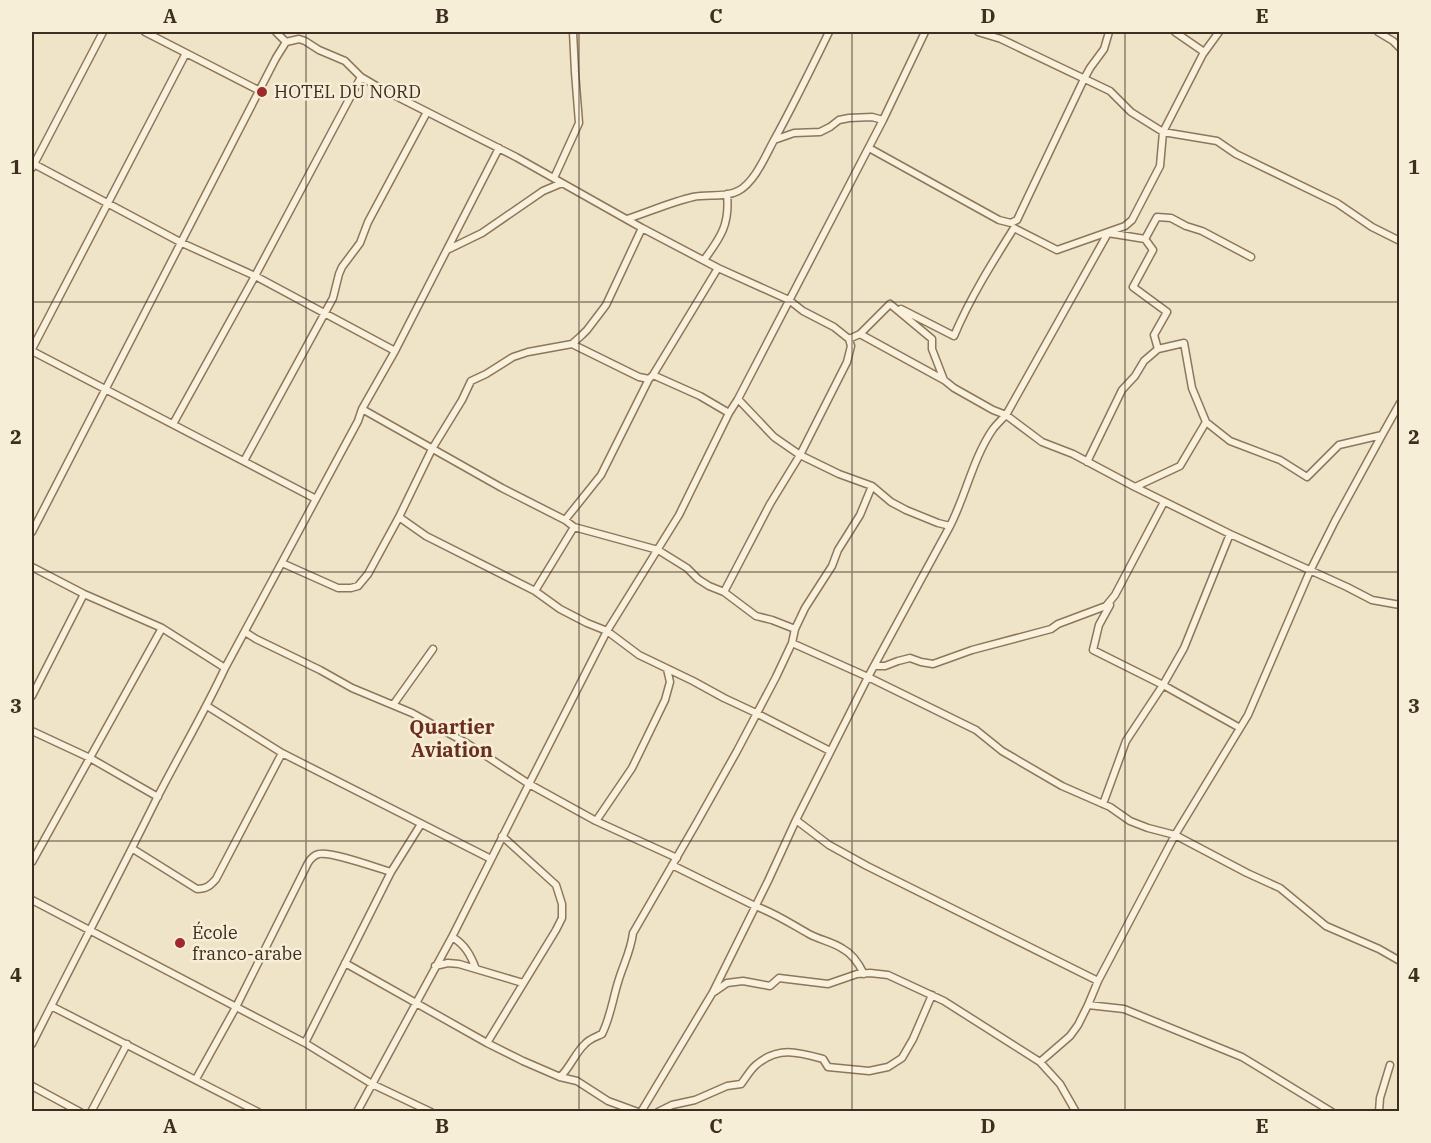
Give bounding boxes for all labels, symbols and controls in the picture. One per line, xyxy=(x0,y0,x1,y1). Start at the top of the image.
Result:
text: A xyxy=(163,2,177,29)
text: B xyxy=(435,2,449,29)
text: C xyxy=(709,2,723,29)
text: D xyxy=(980,2,996,29)
text: E xyxy=(1255,2,1269,29)
place label: HOTEL DU NORD xyxy=(274,80,421,103)
marker: HOTEL DU NORD xyxy=(255,85,269,99)
text: 1 xyxy=(10,153,22,180)
text: 1 xyxy=(1408,153,1420,180)
text: 2 xyxy=(10,423,22,450)
text: 2 xyxy=(1408,423,1420,450)
text: 3 xyxy=(10,692,22,719)
text: 3 xyxy=(1408,692,1420,719)
district label: Quartier Aviation xyxy=(409,713,495,763)
place label: École franco-arabe xyxy=(192,921,302,965)
marker: École franco-arabe xyxy=(173,936,187,950)
text: 4 xyxy=(10,961,22,988)
text: 4 xyxy=(1408,961,1420,988)
text: A xyxy=(163,1112,177,1139)
text: B xyxy=(435,1112,449,1139)
text: C xyxy=(709,1112,723,1139)
text: D xyxy=(980,1112,996,1139)
text: E xyxy=(1255,1112,1269,1139)

